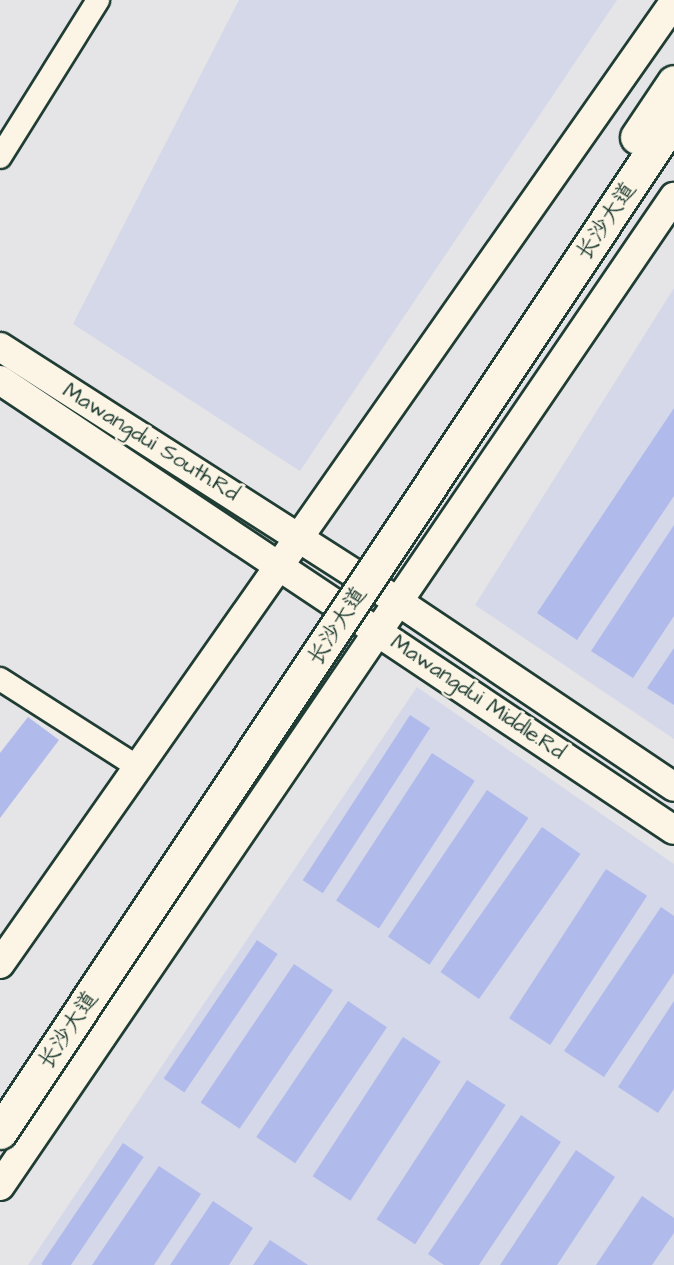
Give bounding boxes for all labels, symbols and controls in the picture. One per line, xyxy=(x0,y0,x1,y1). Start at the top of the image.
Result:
street label: 长沙大道 xyxy=(570,177,642,265)
street label: Mawangdui South.Rd xyxy=(58,377,244,507)
street label: 长沙大道 xyxy=(302,582,372,670)
street label: Mawangdui Middle.Rd xyxy=(386,629,570,765)
street label: 长沙大道 xyxy=(32,986,104,1074)

